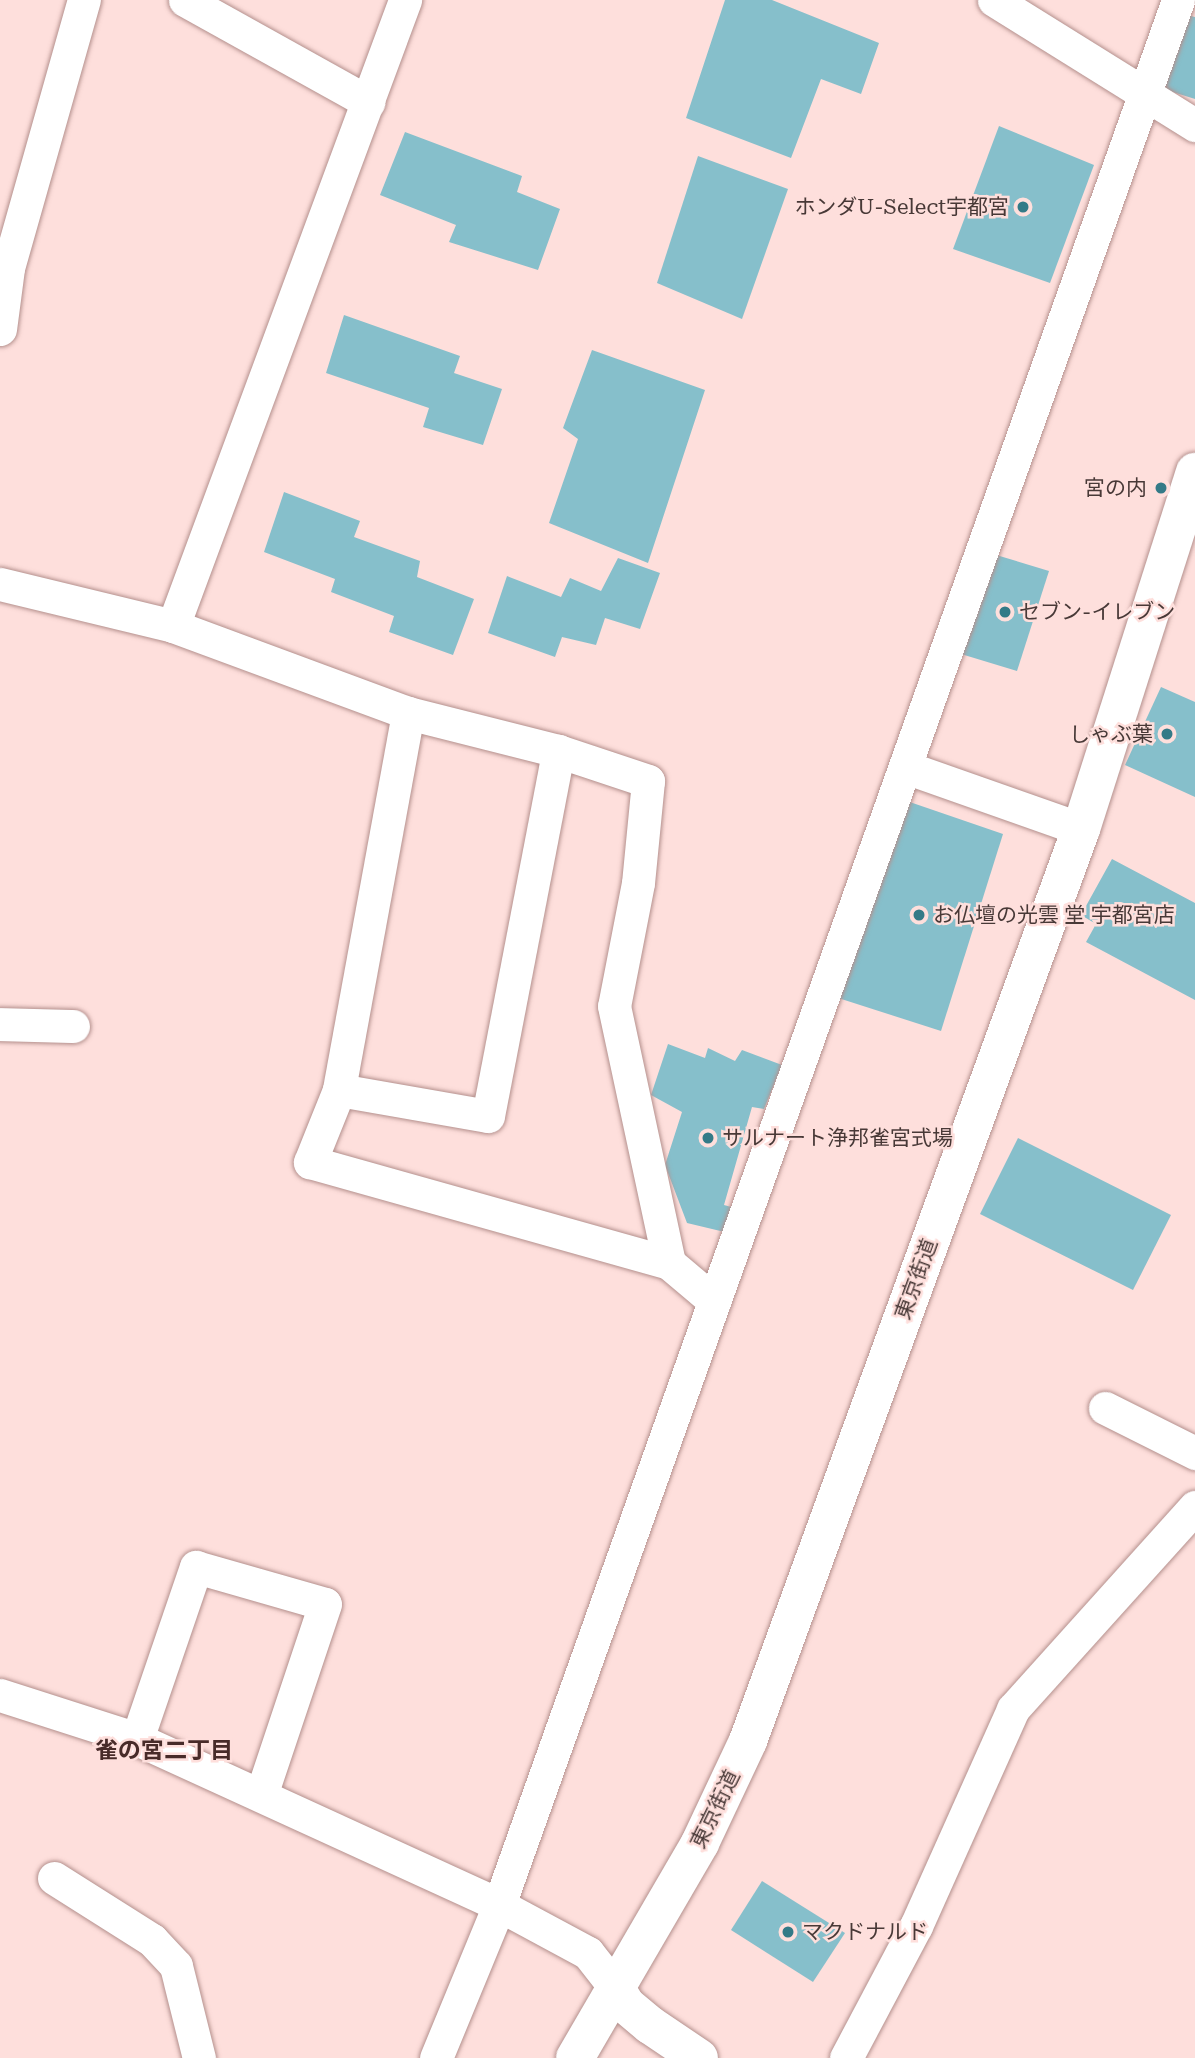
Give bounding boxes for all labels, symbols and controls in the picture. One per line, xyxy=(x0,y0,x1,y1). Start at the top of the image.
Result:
place label: ホンダU-Select宇都宮 xyxy=(794,194,1009,220)
marker: ホンダU-Select宇都宮 xyxy=(1015,199,1031,215)
place label: 宮の内 xyxy=(1084,475,1147,501)
marker: 宮の内 xyxy=(1153,480,1169,496)
place label: セブン-イレブン xyxy=(1019,599,1175,625)
marker: セブン-イレブン xyxy=(997,604,1013,620)
place label: しゃぶ葉 xyxy=(1069,721,1153,747)
marker: しゃぶ葉 xyxy=(1159,726,1175,742)
place label: お仏壇の光雲 堂 宇都宮店 xyxy=(933,902,1175,928)
marker: お仏壇の光雲 堂 宇都宮店 xyxy=(911,907,927,923)
place label: サルナート浄邦雀宮式場 xyxy=(722,1125,953,1151)
marker: サルナート浄邦雀宮式場 xyxy=(700,1130,716,1146)
street label: 東京街道 xyxy=(890,1235,942,1323)
district label: 雀の宮二丁目 xyxy=(95,1737,233,1765)
street label: 東京街道 xyxy=(685,1766,745,1852)
place label: マクドナルド xyxy=(802,1919,928,1945)
marker: マクドナルド xyxy=(780,1924,796,1940)

